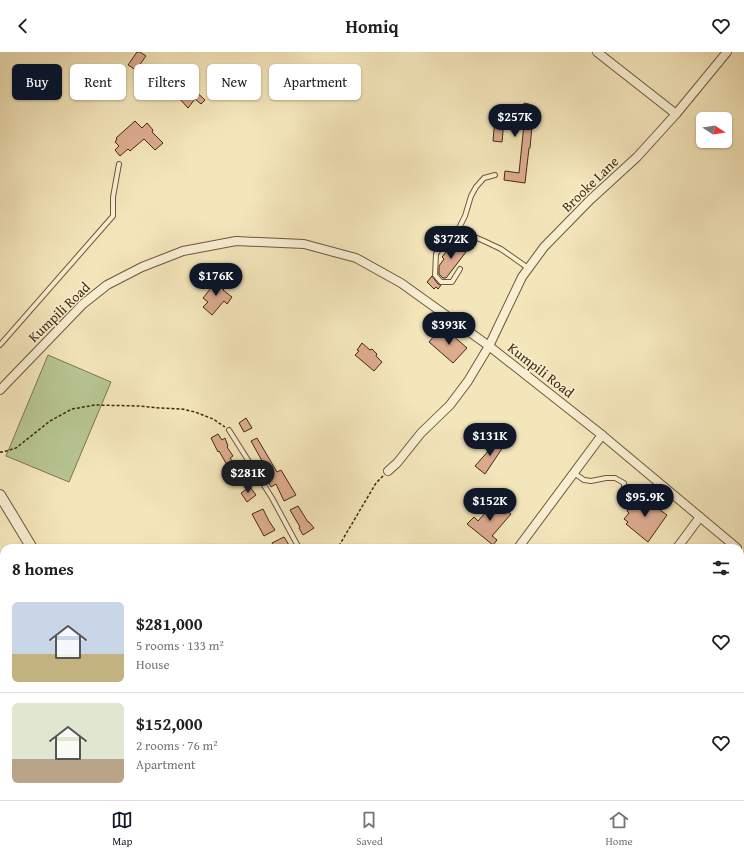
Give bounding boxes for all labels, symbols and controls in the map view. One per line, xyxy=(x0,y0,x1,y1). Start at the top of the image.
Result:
text: Homiq xyxy=(345,13,399,40)
icon: back xyxy=(12,15,34,37)
icon: heart xyxy=(710,15,732,37)
chip: Buy xyxy=(12,64,62,100)
chip: Rent xyxy=(70,64,126,100)
chip: Filters xyxy=(134,64,199,100)
chip: New xyxy=(207,64,261,100)
chip: Apartment xyxy=(269,64,361,100)
pin: $257K xyxy=(487,104,543,138)
text: $257K xyxy=(497,107,533,126)
north arrow xyxy=(696,112,732,148)
map controls xyxy=(696,112,732,148)
street label: Brooke Lane xyxy=(557,151,623,216)
pin: $372K xyxy=(423,226,479,260)
text: $372K xyxy=(433,229,469,248)
pin: $176K xyxy=(188,263,244,297)
text: $176K xyxy=(198,266,234,285)
street label: Kumpili Road xyxy=(24,277,95,347)
pin: $393K xyxy=(421,312,477,346)
text: $393K xyxy=(431,315,467,334)
street label: Kumpili Road xyxy=(504,338,579,403)
pin: $131K xyxy=(462,423,518,457)
text: $131K xyxy=(472,426,508,445)
pin: $281K xyxy=(220,460,276,494)
text: $281K xyxy=(230,463,266,482)
pin: $95.9K xyxy=(612,484,678,518)
text: $95.9K xyxy=(626,487,664,506)
pin: $152K xyxy=(462,488,518,522)
text: $152K xyxy=(472,491,508,510)
text: 8 homes xyxy=(12,556,74,581)
icon: filters xyxy=(710,557,732,579)
text: $281,000 xyxy=(136,611,202,636)
icon: home xyxy=(44,618,92,666)
icon: heart xyxy=(710,631,732,653)
text: 5 rooms · 133 m² xyxy=(136,636,224,655)
text: House xyxy=(136,655,170,674)
text: $152,000 xyxy=(136,711,202,736)
icon: home xyxy=(44,719,92,767)
icon: heart xyxy=(710,732,732,754)
text: 2 rooms · 76 m² xyxy=(136,736,218,755)
text: Apartment xyxy=(136,755,196,774)
tab: Map xyxy=(111,809,133,849)
tab: Saved xyxy=(356,809,383,849)
tab: Home xyxy=(606,809,633,849)

